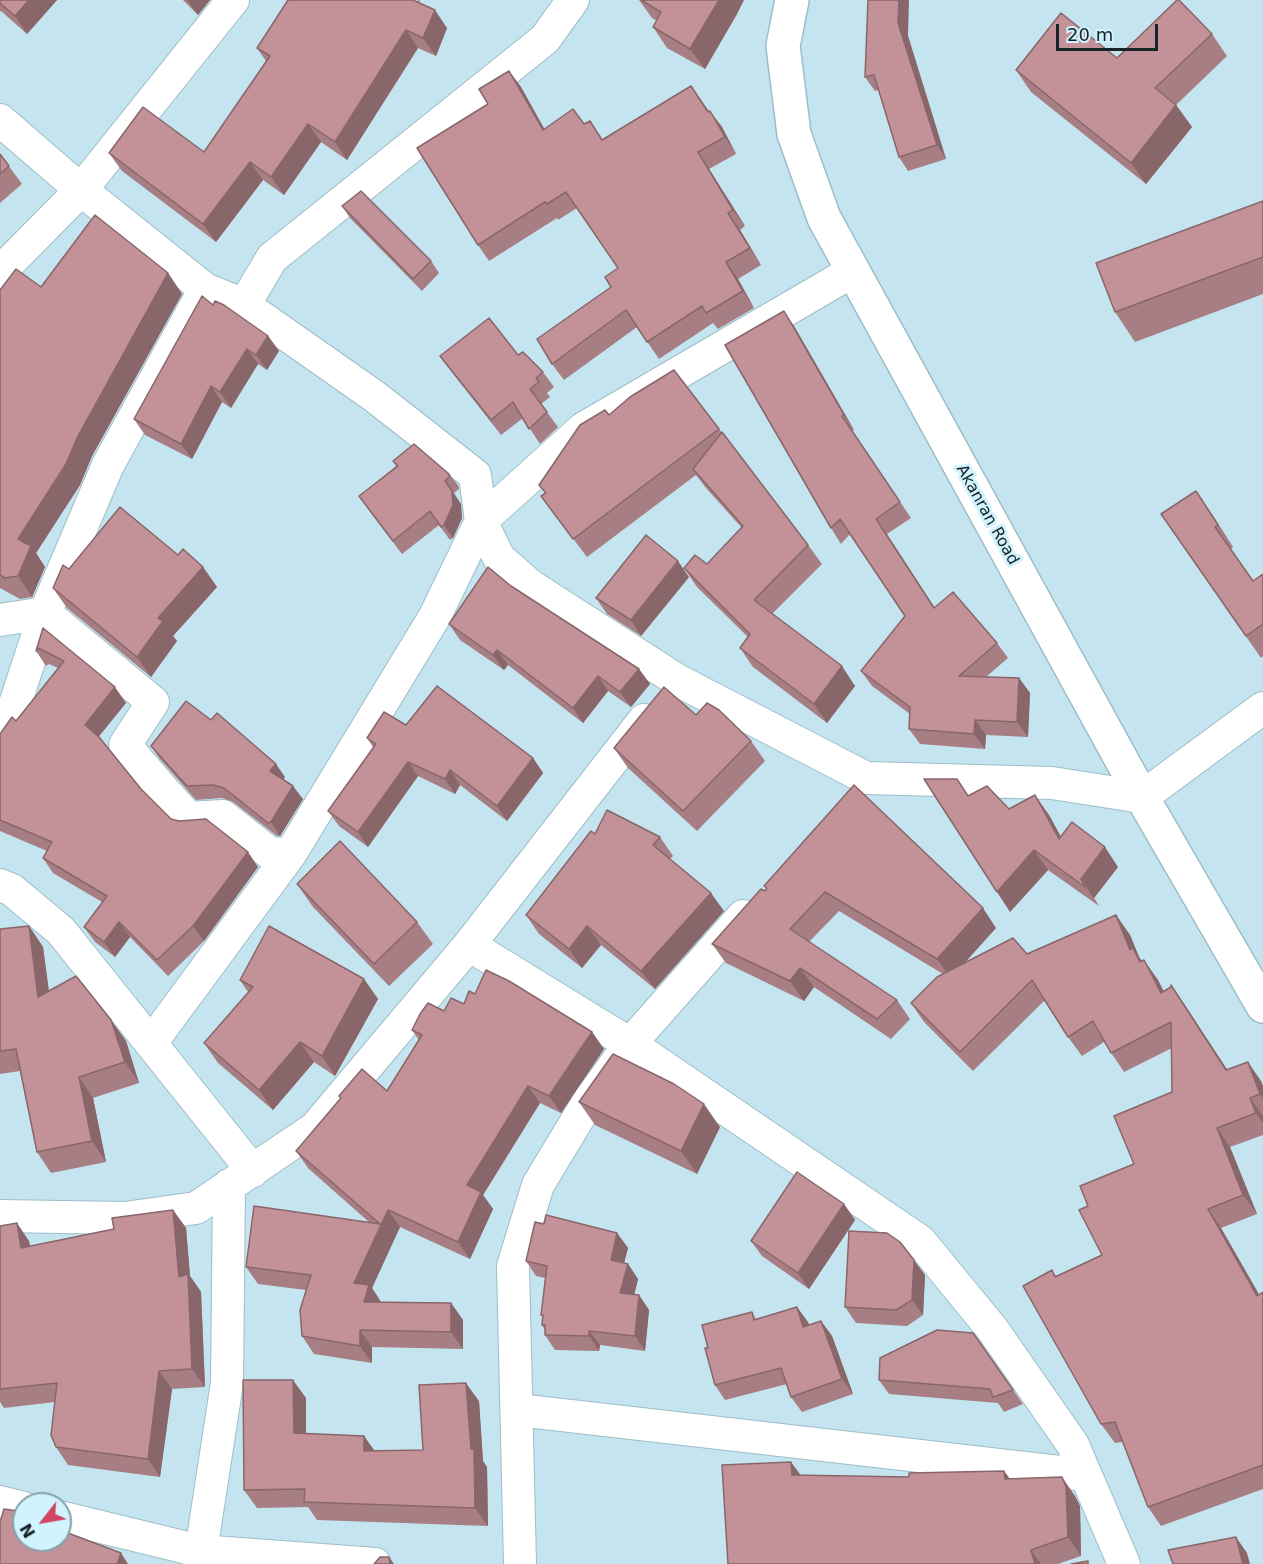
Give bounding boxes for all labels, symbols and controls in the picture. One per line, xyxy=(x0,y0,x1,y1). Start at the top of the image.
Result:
scale bar xyxy=(1059,12,1161,50)
text: 20 m xyxy=(1067,24,1113,45)
street label: Akanran Road xyxy=(952,462,1022,568)
north arrow xyxy=(12,1492,72,1552)
text: N xyxy=(16,1520,39,1541)

